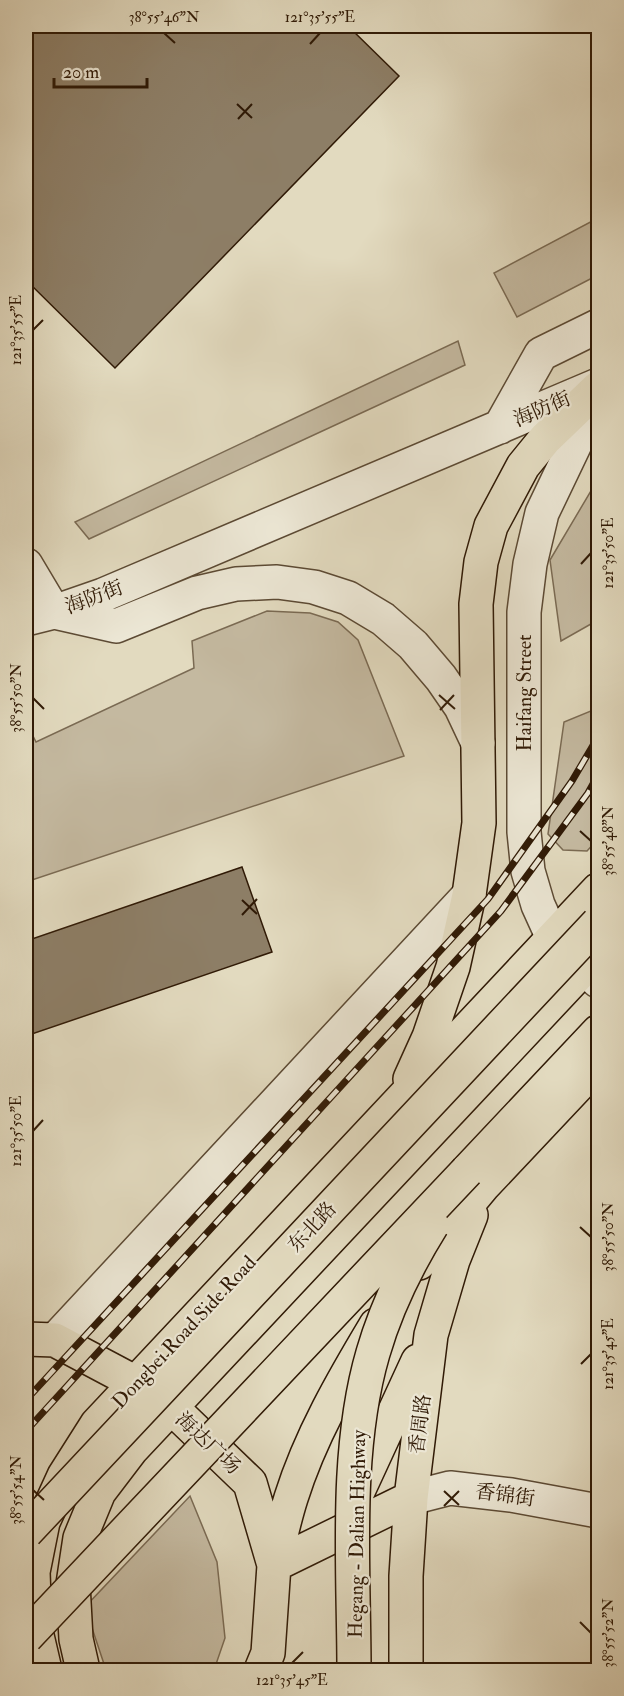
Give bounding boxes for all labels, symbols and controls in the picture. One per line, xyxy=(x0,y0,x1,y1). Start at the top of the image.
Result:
text: 38°55'46"N xyxy=(129,8,200,27)
text: 121°35'55"E xyxy=(285,8,355,27)
scale bar xyxy=(54,51,147,89)
text: 20 m xyxy=(63,61,99,84)
text: 121°35'55"E xyxy=(7,295,26,365)
street label: 海防街 xyxy=(510,386,574,432)
text: 121°35'50"E xyxy=(599,517,618,589)
street label: 海防街 xyxy=(62,575,126,619)
street label: Haifang Street xyxy=(512,634,537,752)
text: 38°55'50"N xyxy=(7,663,26,733)
text: 38°55'48"N xyxy=(599,805,618,876)
text: 121°35'50"E xyxy=(7,1095,26,1167)
street label: 东北路 xyxy=(282,1197,342,1257)
text: 38°55'50"N xyxy=(599,1202,618,1272)
street label: Dongbei Road Side Road xyxy=(107,1250,262,1414)
text: 121°35'45"E xyxy=(599,1318,618,1390)
street label: 香周路 xyxy=(404,1393,436,1455)
street label: 海达广场 xyxy=(170,1407,246,1479)
street label: Hegang - Dalian Highway xyxy=(343,1428,371,1638)
text: 38°55'54"N xyxy=(7,1455,26,1525)
street label: 香锦街 xyxy=(474,1478,536,1512)
text: 38°55'52"N xyxy=(599,1598,618,1668)
text: 121°35'45"E xyxy=(256,1671,328,1690)

